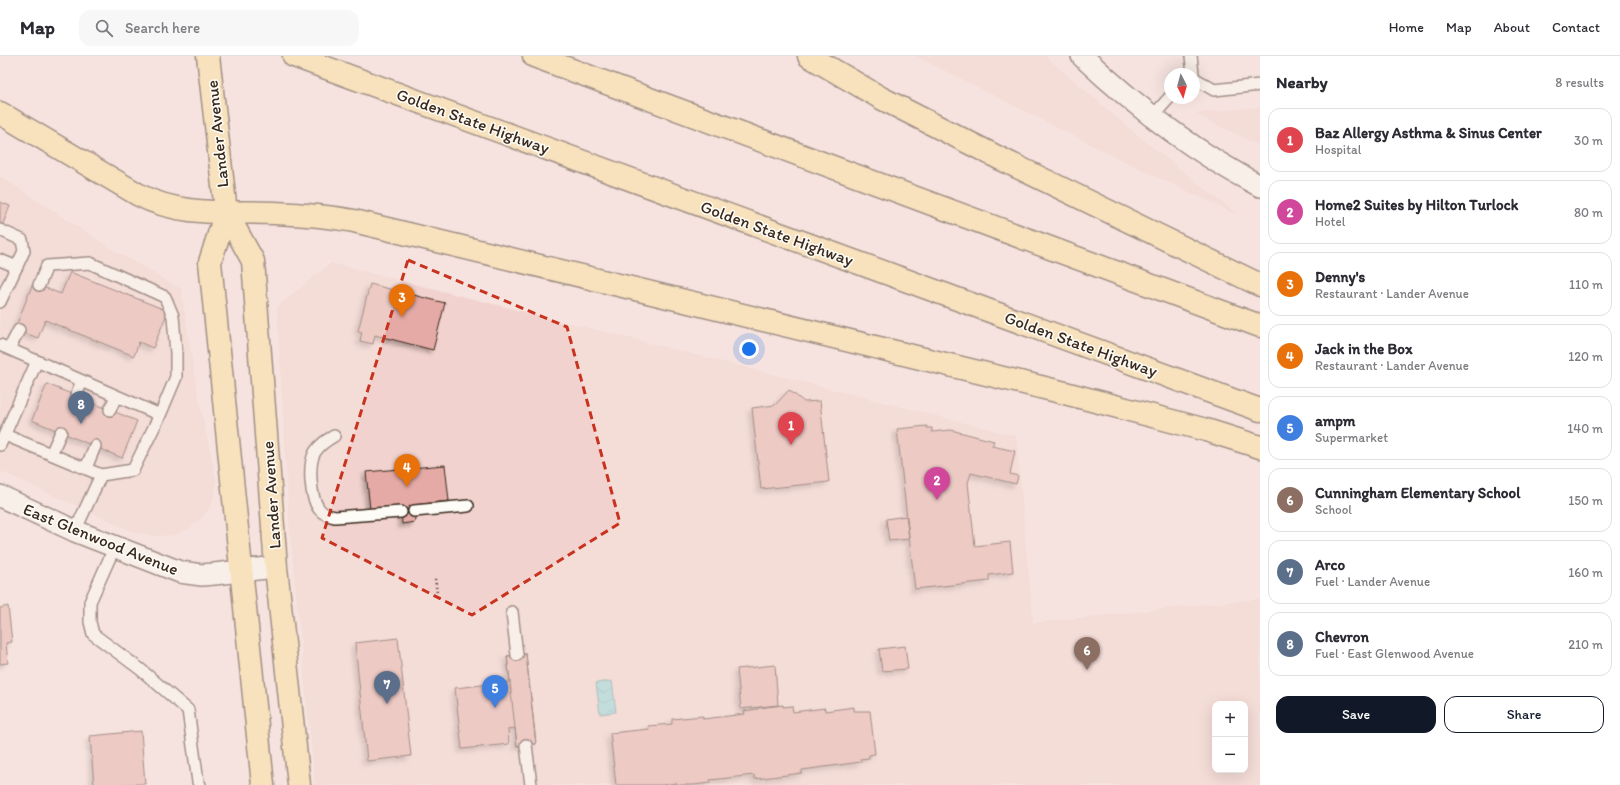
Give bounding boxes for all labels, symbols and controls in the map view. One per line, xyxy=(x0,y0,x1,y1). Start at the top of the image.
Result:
search box xyxy=(79,10,359,46)
text: Map xyxy=(20,16,55,39)
icon: search xyxy=(93,17,115,39)
text: Search here xyxy=(125,19,200,37)
text: Home xyxy=(1389,19,1424,36)
text: Map xyxy=(1446,19,1472,36)
text: About xyxy=(1494,19,1530,36)
text: Contact xyxy=(1552,19,1600,36)
north arrow xyxy=(1164,68,1200,104)
text: Nearby xyxy=(1276,72,1328,92)
text: 8 results xyxy=(1555,75,1604,90)
street label: Lander Avenue xyxy=(201,79,233,189)
street label: Golden State Highway xyxy=(394,84,552,158)
text: Baz Allergy Asthma & Sinus Center xyxy=(1315,124,1542,142)
text: 1 xyxy=(1287,133,1293,148)
text: 30 m xyxy=(1574,133,1603,148)
text: Hospital xyxy=(1315,142,1362,157)
street label: Golden State Highway xyxy=(698,196,856,270)
text: Home2 Suites by Hilton Turlock xyxy=(1315,196,1518,214)
text: 2 xyxy=(1287,205,1293,220)
text: 80 m xyxy=(1574,205,1603,220)
text: Hotel xyxy=(1315,214,1345,229)
text: Denny's xyxy=(1315,268,1365,286)
text: 3 xyxy=(1286,277,1294,292)
text: 110 m xyxy=(1569,277,1603,292)
pin: 3 xyxy=(389,284,415,317)
text: Restaurant · Lander Avenue xyxy=(1315,286,1469,301)
street label: Golden State Highway xyxy=(1002,307,1160,381)
your location xyxy=(739,339,759,359)
text: Jack in the Box xyxy=(1315,340,1412,358)
text: 4 xyxy=(1286,349,1294,364)
text: 120 m xyxy=(1568,349,1603,364)
text: Restaurant · Lander Avenue xyxy=(1315,358,1469,373)
pin: 8 xyxy=(68,391,94,424)
pin: 1 xyxy=(778,412,804,445)
text: ampm xyxy=(1315,412,1355,430)
text: 5 xyxy=(1287,421,1293,436)
text: 140 m xyxy=(1567,421,1603,436)
text: Supermarket xyxy=(1315,430,1388,445)
street label: Lander Avenue xyxy=(257,440,285,550)
pin: 4 xyxy=(394,454,420,487)
pin: 2 xyxy=(924,467,950,500)
text: Cunningham Elementary School xyxy=(1315,484,1520,502)
text: 6 xyxy=(1287,493,1293,508)
text: 150 m xyxy=(1568,493,1603,508)
street label: East Glenwood Avenue xyxy=(21,499,181,579)
text: School xyxy=(1315,502,1352,517)
text: Arco xyxy=(1315,556,1345,574)
text: 7 xyxy=(1287,565,1293,580)
text: 160 m xyxy=(1568,565,1603,580)
text: Fuel · Lander Avenue xyxy=(1315,574,1430,589)
text: Chevron xyxy=(1315,628,1369,646)
pin: 6 xyxy=(1074,637,1100,670)
text: 8 xyxy=(1286,637,1294,652)
text: 210 m xyxy=(1568,637,1603,652)
text: Fuel · East Glenwood Avenue xyxy=(1315,646,1474,661)
pin: 7 xyxy=(374,671,400,704)
pin: 5 xyxy=(482,675,508,708)
button: Save xyxy=(1276,696,1436,733)
button: Share xyxy=(1444,696,1604,733)
map controls xyxy=(1212,701,1248,773)
button: + xyxy=(1212,701,1248,737)
button: − xyxy=(1212,737,1248,773)

